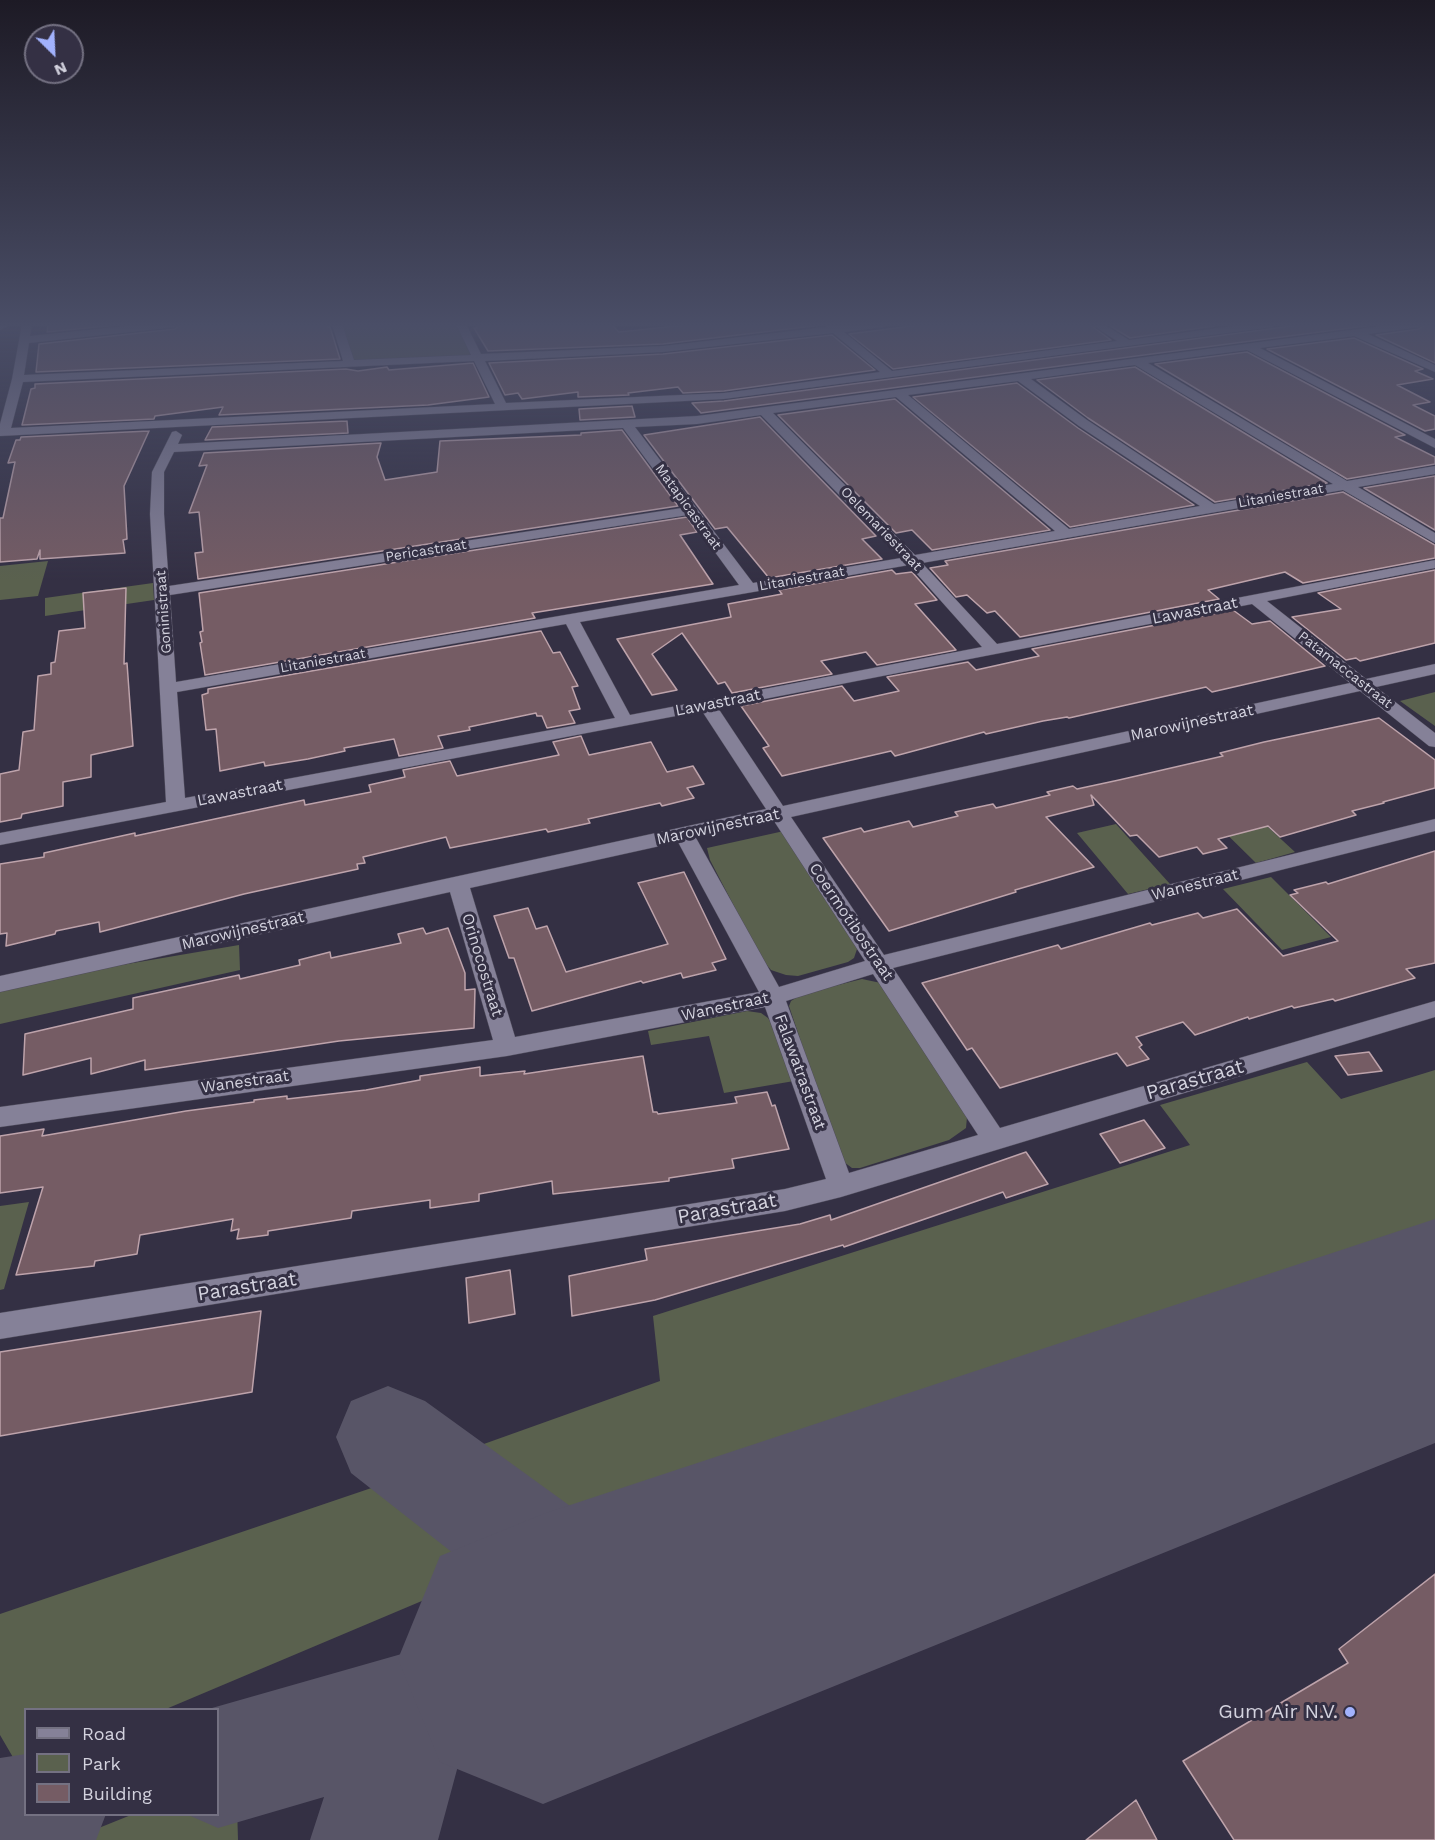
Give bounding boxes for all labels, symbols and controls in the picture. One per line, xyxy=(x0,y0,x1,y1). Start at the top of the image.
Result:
north arrow xyxy=(24,24,84,84)
text: N xyxy=(51,58,70,80)
street label: Matapicastraat xyxy=(651,461,725,553)
street label: Litaniestraat xyxy=(1237,480,1325,512)
street label: Oelemariestraat xyxy=(837,484,925,574)
street label: Pericastraat xyxy=(384,536,468,566)
street label: Litaniestraat xyxy=(758,563,846,595)
street label: Goninistraat xyxy=(153,570,175,654)
street label: Lawastraat xyxy=(1151,593,1239,629)
street label: Patamaccastraat xyxy=(1295,628,1395,712)
street label: Litaniestraat xyxy=(279,645,367,677)
street label: Lawastraat xyxy=(674,685,762,721)
street label: Marowijnestraat xyxy=(1129,701,1255,745)
street label: Lawastraat xyxy=(196,775,284,811)
street label: Marowijnestraat xyxy=(655,805,781,849)
street label: Coermotibostraat xyxy=(805,860,897,984)
street label: Wanestraat xyxy=(1150,865,1240,905)
street label: Marowijnestraat xyxy=(180,908,306,954)
street label: Orinocostraat xyxy=(457,911,507,1019)
street label: Wanestraat xyxy=(680,988,770,1026)
street label: Falawatrastraat xyxy=(770,1012,830,1132)
street label: Parastraat xyxy=(1144,1055,1246,1105)
street label: Wanestraat xyxy=(200,1066,290,1098)
street label: Parastraat xyxy=(676,1188,778,1230)
street label: Parastraat xyxy=(196,1267,298,1307)
place label: Gum Air N.V. xyxy=(1218,1700,1338,1724)
marker: Gum Air N.V. xyxy=(1343,1705,1357,1719)
legend xyxy=(24,1708,219,1816)
text: Road xyxy=(82,1723,126,1744)
text: Park xyxy=(82,1753,121,1774)
text: Building xyxy=(82,1783,152,1804)

